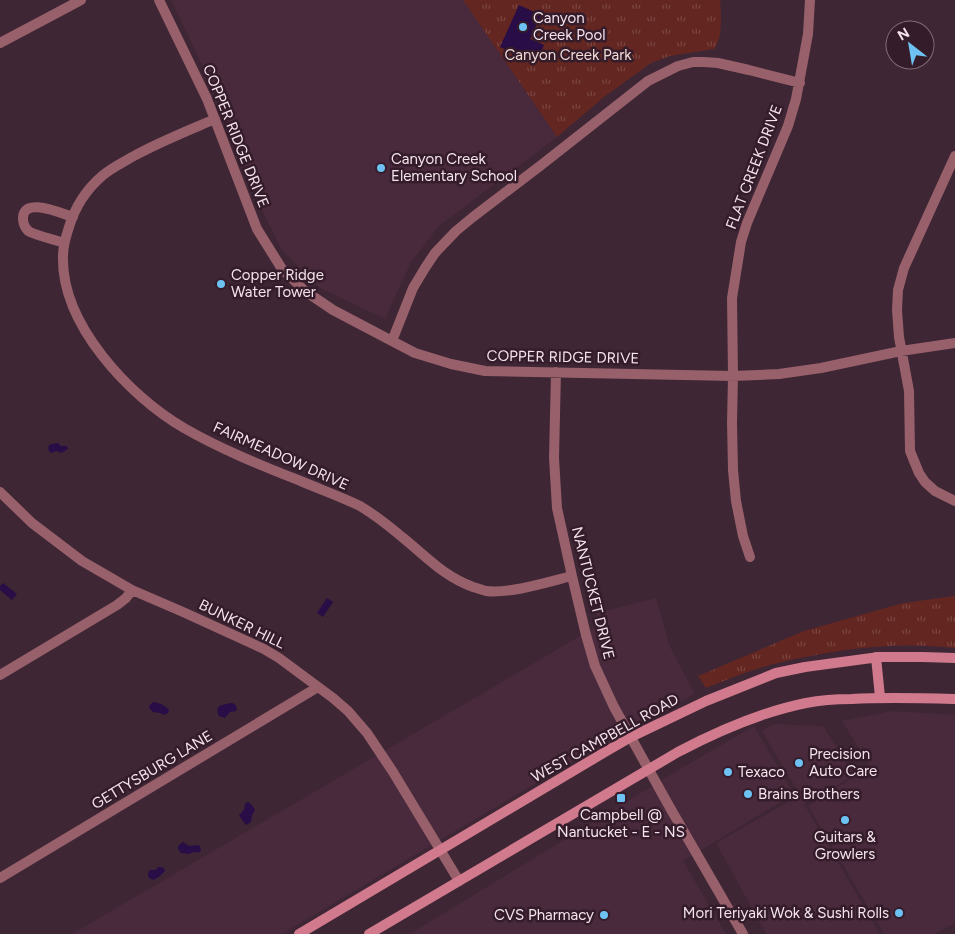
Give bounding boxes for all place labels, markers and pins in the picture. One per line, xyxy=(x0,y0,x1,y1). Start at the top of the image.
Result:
place label: Canyon Creek Pool xyxy=(533,9,605,44)
marker: Canyon Creek Pool xyxy=(517,21,529,33)
place label: Canyon Creek Elementary School xyxy=(391,150,517,185)
marker: Canyon Creek Elementary School xyxy=(375,162,387,174)
place label: Copper Ridge Water Tower xyxy=(231,266,324,301)
marker: Copper Ridge Water Tower xyxy=(215,278,227,290)
place label: Precision Auto Care xyxy=(809,745,877,780)
marker: Precision Auto Care xyxy=(793,757,805,769)
place label: Texaco xyxy=(738,763,785,781)
marker: Texaco xyxy=(722,766,734,778)
place label: Brains Brothers xyxy=(758,785,860,803)
marker: Brains Brothers xyxy=(742,788,754,800)
marker: Campbell @ Nantucket - E - NS xyxy=(615,792,627,804)
place label: Campbell @ Nantucket - E - NS xyxy=(557,806,685,841)
marker: Guitars & Growlers xyxy=(839,814,851,826)
place label: Guitars & Growlers xyxy=(814,828,876,863)
place label: Mori Teriyaki Wok & Sushi Rolls xyxy=(683,904,889,922)
place label: CVS Pharmacy xyxy=(494,906,594,924)
marker: Mori Teriyaki Wok & Sushi Rolls xyxy=(893,907,905,919)
marker: CVS Pharmacy xyxy=(598,909,610,921)

